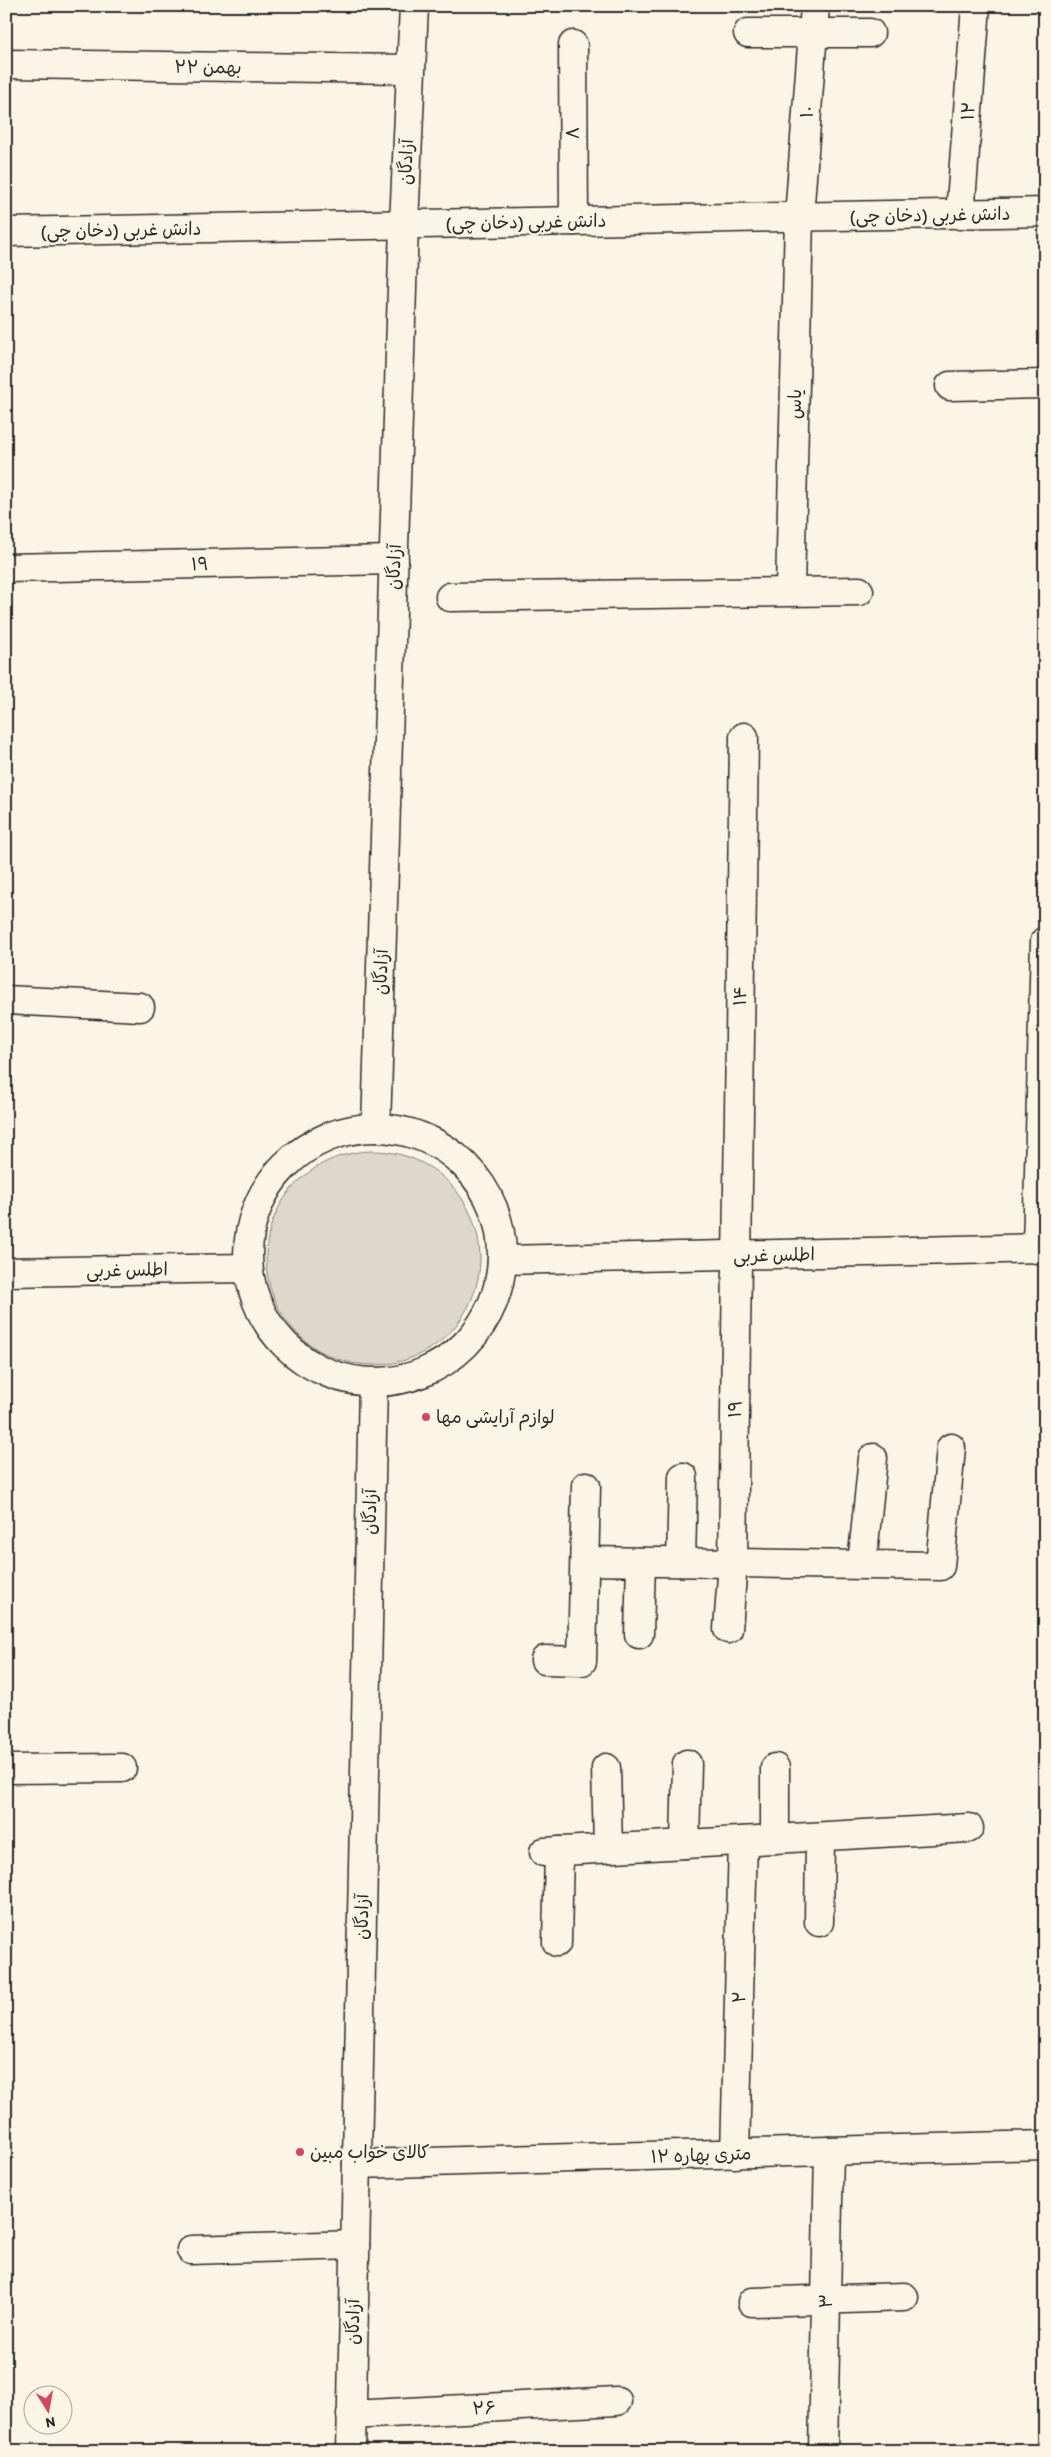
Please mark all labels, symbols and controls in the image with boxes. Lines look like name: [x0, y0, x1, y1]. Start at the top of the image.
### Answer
street label: ۲۲ بهمن: [174, 55, 242, 79]
street label: ۱۲: [956, 101, 980, 121]
street label: ۱۰: [796, 105, 818, 119]
street label: ۸: [562, 127, 584, 139]
street label: آزادگان: [394, 137, 418, 185]
street label: دانش غربی (دخان چی): [849, 203, 1011, 228]
street label: دانش غربی (دخان چی): [445, 210, 607, 235]
street label: دانش غربی (دخان چی): [40, 218, 202, 243]
street label: یاس: [784, 389, 806, 419]
street label: آزادگان: [382, 542, 406, 590]
street label: ۱۹: [191, 553, 209, 575]
street label: آزادگان: [369, 947, 393, 995]
street label: ۱۴: [729, 986, 751, 1006]
street label: اطلس غربی: [733, 1243, 815, 1267]
street label: اطلس غربی: [86, 1258, 168, 1282]
street label: ۱۹: [724, 1400, 746, 1418]
place label: لوازم آرایشی مها: [436, 1406, 555, 1431]
marker: لوازم آرایشی مها: [420, 1411, 432, 1423]
street label: آزادگان: [359, 1487, 381, 1535]
street label: آزادگان: [351, 1892, 373, 1940]
street label: ۲: [728, 1991, 750, 2003]
place label: کالای خواب مبین: [310, 2141, 430, 2163]
street label: ۱۲ متری بهاره: [650, 2142, 752, 2168]
marker: کالای خواب مبین: [294, 2146, 306, 2158]
street label: ۳: [815, 2293, 837, 2309]
street label: آزادگان: [342, 2297, 364, 2345]
north arrow: [22, 2384, 72, 2434]
street label: ۲۶: [472, 2396, 496, 2420]
text: N: [44, 2413, 57, 2432]

